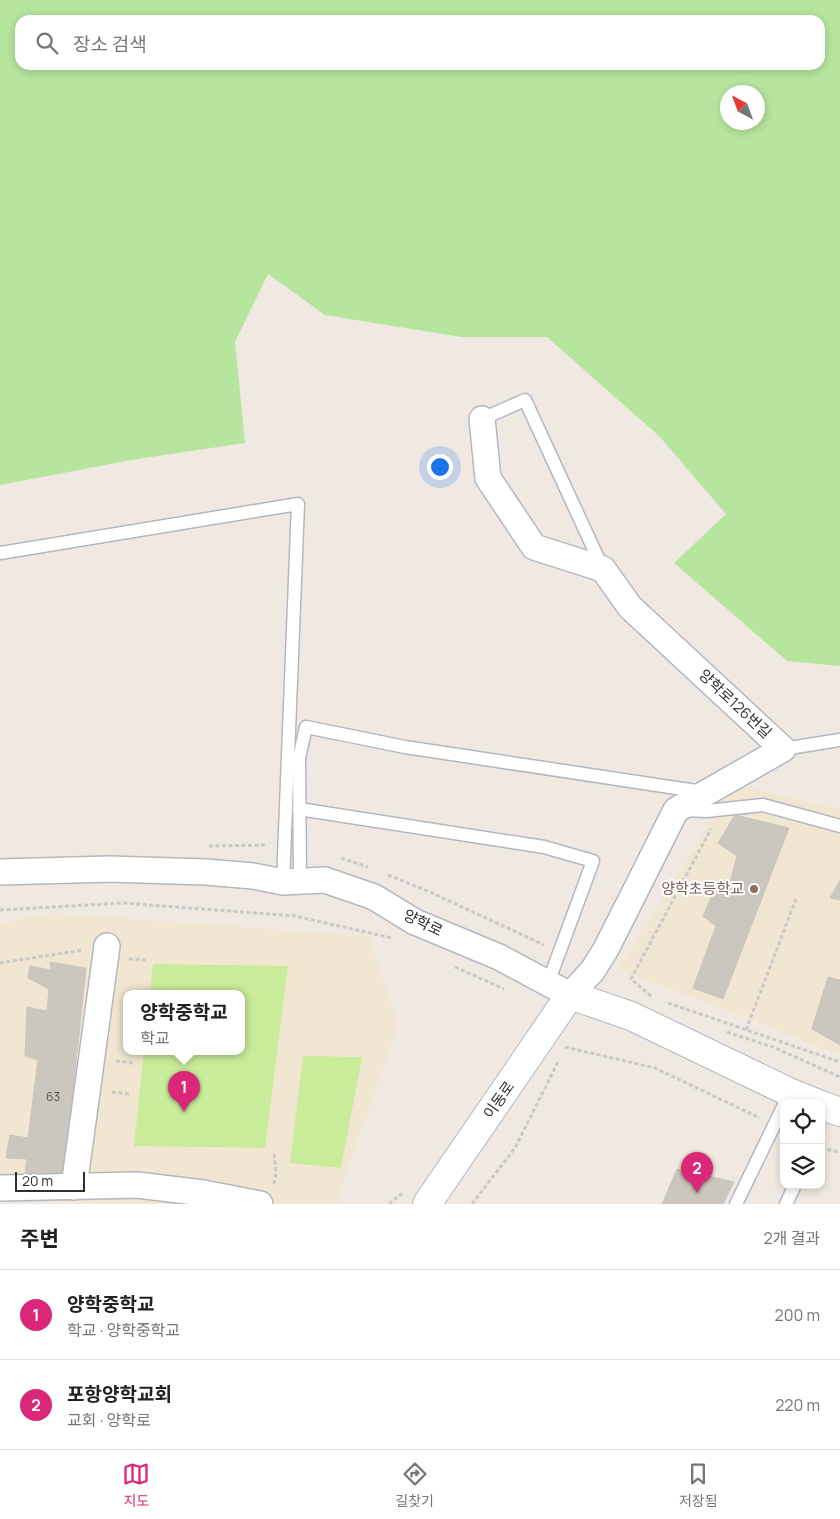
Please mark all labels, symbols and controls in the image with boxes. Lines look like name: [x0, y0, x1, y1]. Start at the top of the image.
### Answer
search box: [15, 15, 825, 70]
icon: search: [33, 29, 61, 57]
text: 장소 검색: [73, 31, 147, 57]
north arrow: [720, 85, 765, 130]
your location: [427, 454, 453, 480]
street label: 양학로126번길: [694, 664, 776, 743]
place label: 양학초등학교: [661, 878, 744, 899]
marker: 양학초등학교: [748, 883, 760, 895]
street label: 양학로: [400, 904, 446, 941]
popup: [123, 990, 245, 1055]
text: 양학중학교: [140, 999, 228, 1025]
text: 학교: [140, 1027, 170, 1049]
pin: 1: [168, 1071, 200, 1112]
street label: 이동로: [478, 1077, 519, 1123]
house number: 63: [46, 1088, 60, 1105]
map controls: [780, 1099, 825, 1189]
button: locate: [780, 1099, 825, 1144]
button: layers: [780, 1144, 825, 1189]
pin: 2: [681, 1152, 713, 1193]
scale bar: [15, 1169, 85, 1192]
text: 20 m: [22, 1171, 53, 1190]
text: 주변: [20, 1224, 59, 1252]
text: 2개 결과: [764, 1227, 820, 1249]
text: 양학중학교: [67, 1291, 154, 1317]
text: 1: [32, 1304, 40, 1326]
text: 200 m: [775, 1304, 820, 1326]
text: 학교 · 양학중학교: [67, 1319, 180, 1341]
text: 포항양학교회: [67, 1381, 172, 1407]
text: 2: [31, 1394, 41, 1416]
text: 220 m: [775, 1394, 820, 1416]
text: 교회 · 양학로: [67, 1409, 151, 1431]
tab: 지도: [122, 1460, 150, 1510]
tab: 길찾기: [395, 1460, 434, 1510]
tab: 저장됨: [679, 1460, 718, 1510]

